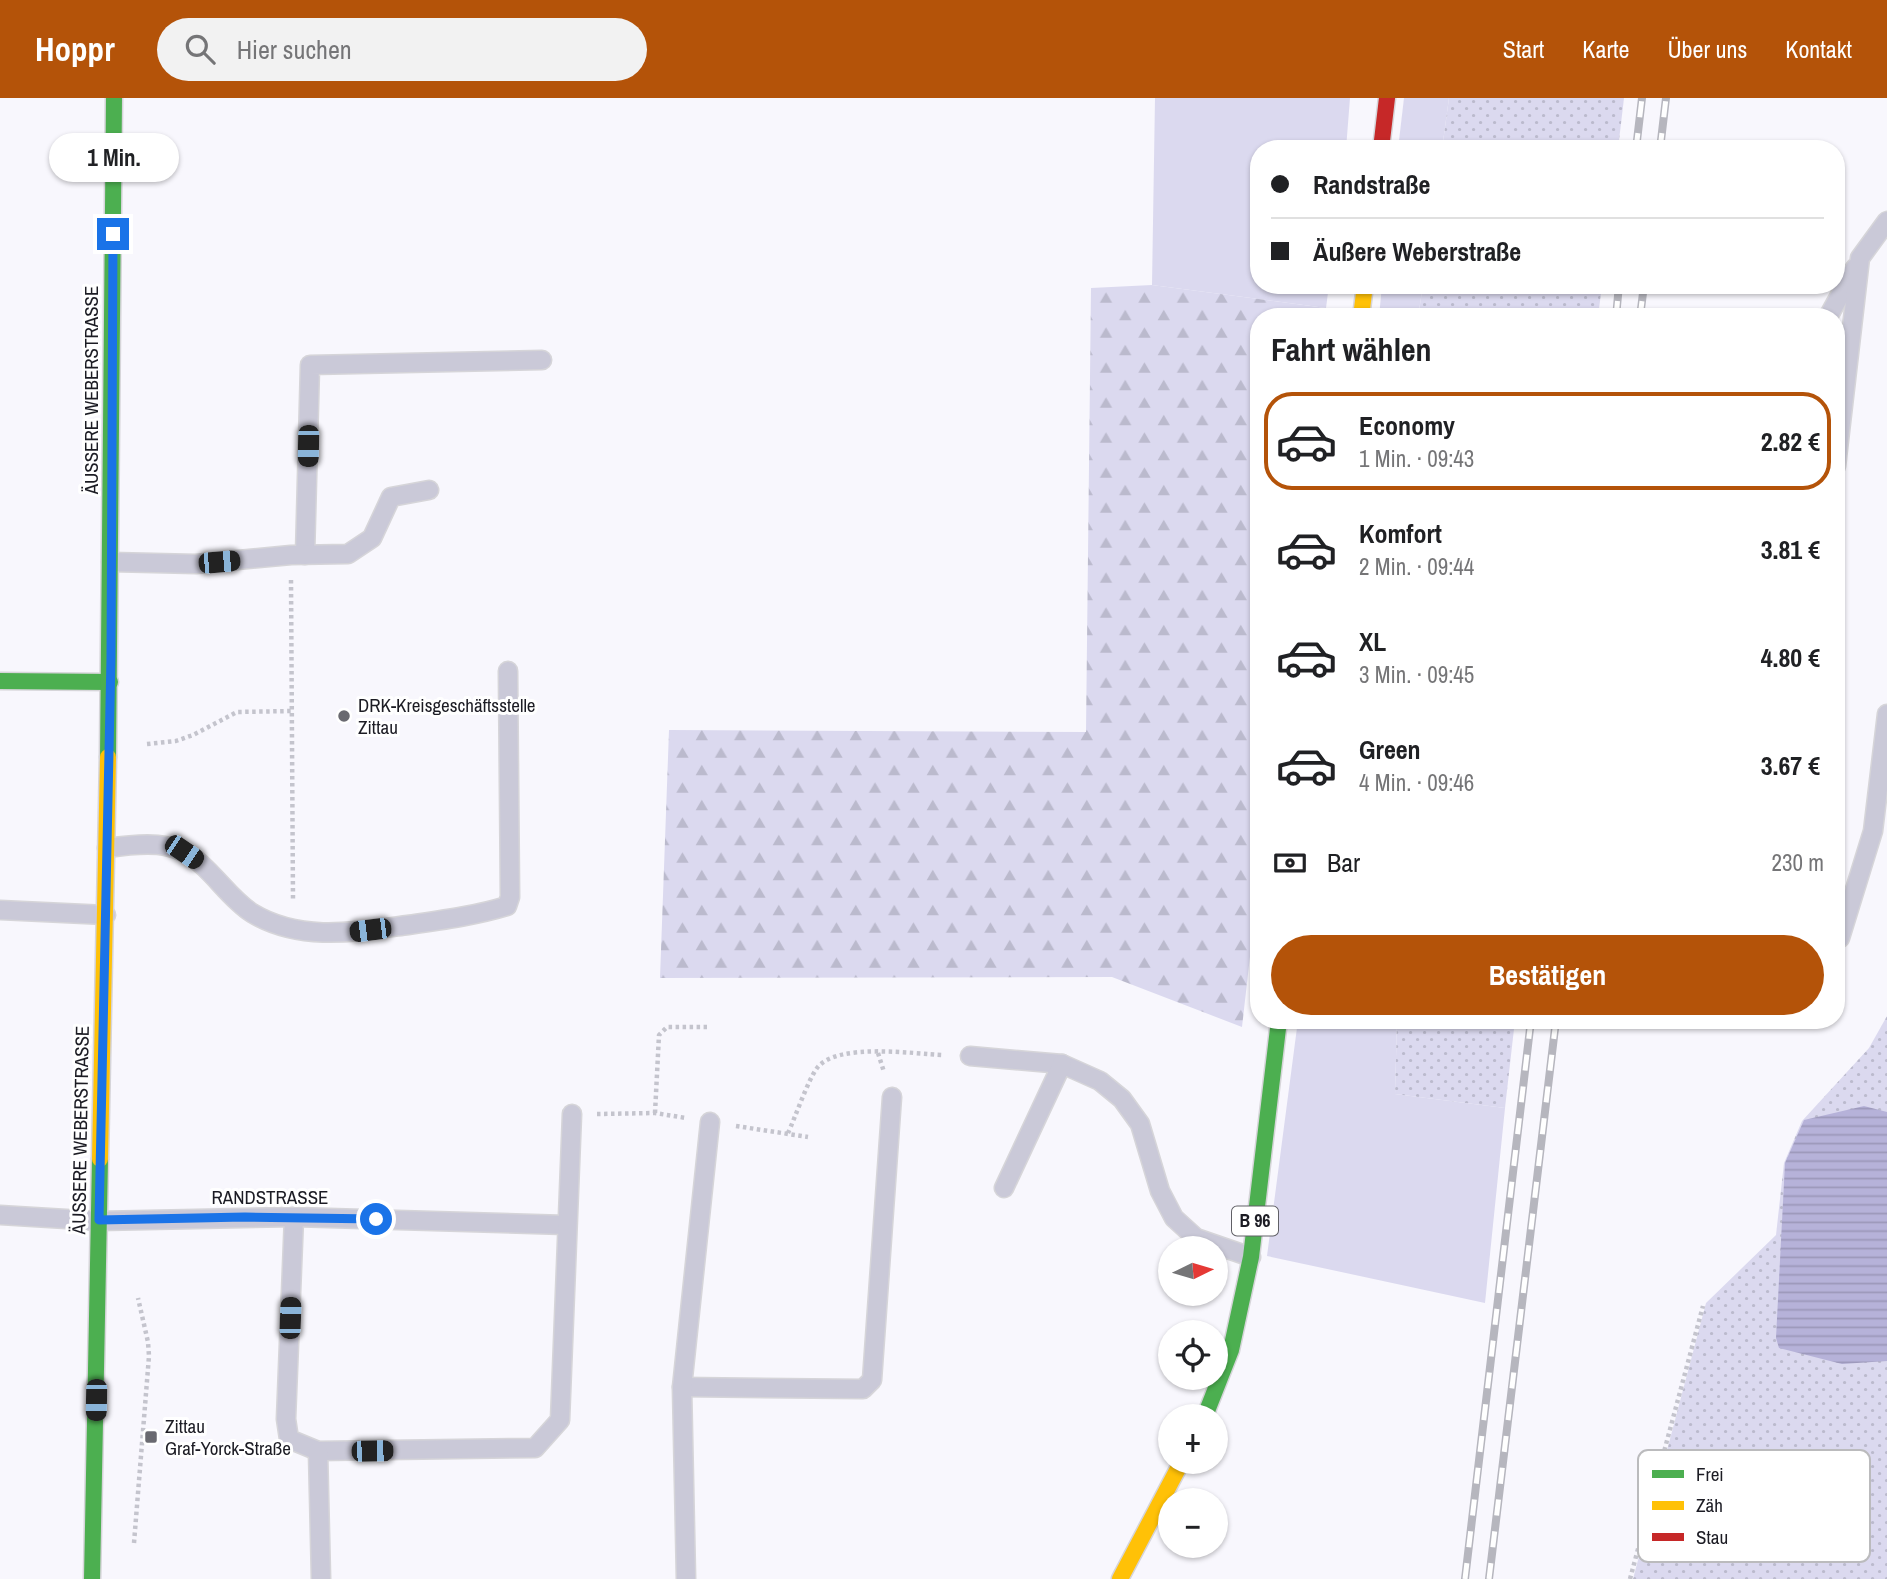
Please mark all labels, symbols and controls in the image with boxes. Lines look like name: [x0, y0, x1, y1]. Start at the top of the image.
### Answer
search box: [157, 18, 647, 81]
text: Hoppr: [35, 27, 115, 71]
icon: search: [181, 30, 219, 68]
text: Hier suchen: [237, 32, 352, 67]
text: Start: [1503, 33, 1544, 65]
text: Karte: [1582, 33, 1629, 65]
text: Über uns: [1667, 33, 1747, 65]
text: Kontakt: [1785, 33, 1852, 65]
callout: 1 Min.: [48, 132, 178, 181]
text: 1 Min.: [87, 142, 141, 173]
text: Randstraße: [1313, 167, 1430, 202]
route end: [97, 218, 129, 250]
text: Äußere Weberstraße: [1313, 234, 1521, 269]
street label: ÄUSSERE WEBERSTRASSE: [78, 286, 104, 495]
text: Fahrt wählen: [1271, 328, 1432, 371]
text: Economy: [1359, 408, 1455, 443]
icon: car: [1275, 410, 1338, 473]
text: 2.82 €: [1761, 424, 1820, 459]
car: [298, 425, 319, 467]
text: 1 Min. · 09:43: [1359, 443, 1474, 474]
text: Komfort: [1359, 516, 1442, 551]
icon: car: [1275, 518, 1338, 581]
text: 3.81 €: [1761, 532, 1820, 567]
car: [198, 550, 241, 574]
text: 2 Min. · 09:44: [1359, 551, 1474, 582]
text: XL: [1359, 624, 1386, 659]
icon: car: [1275, 626, 1338, 689]
text: 4.80 €: [1761, 640, 1820, 675]
text: 3 Min. · 09:45: [1359, 659, 1474, 690]
place label: DRK-Kreisgeschäftsstelle Zittau: [358, 692, 536, 740]
marker: DRK-Kreisgeschäftsstelle Zittau: [336, 708, 352, 724]
text: Green: [1359, 732, 1421, 767]
icon: car: [1275, 734, 1338, 797]
text: 3.67 €: [1761, 748, 1820, 783]
text: 4 Min. · 09:46: [1359, 767, 1474, 798]
car: [161, 832, 208, 872]
icon: cash: [1271, 844, 1309, 882]
text: Bar: [1327, 845, 1360, 880]
text: 230 m: [1772, 847, 1824, 878]
car: [348, 917, 393, 943]
button: Bestätigen: [1271, 935, 1824, 1015]
street label: ÄUSSERE WEBERSTRASSE: [65, 1025, 95, 1236]
street label: RANDSTRASSE: [212, 1184, 328, 1210]
route start: [360, 1203, 392, 1235]
road number: B 96: [1232, 1206, 1278, 1236]
north arrow: [1158, 1236, 1228, 1306]
map controls: [1158, 1236, 1228, 1558]
car: [279, 1297, 302, 1339]
button: locate: [1158, 1320, 1228, 1390]
car: [86, 1379, 107, 1421]
button: +: [1158, 1404, 1228, 1474]
place label: Zittau Graf-Yorck-Straße: [165, 1413, 291, 1461]
marker: Zittau Graf-Yorck-Straße: [143, 1429, 159, 1445]
car: [351, 1440, 394, 1462]
legend: [1638, 1450, 1870, 1562]
text: Frei: [1696, 1461, 1724, 1487]
button: −: [1158, 1488, 1228, 1558]
text: Zäh: [1696, 1492, 1723, 1518]
text: Stau: [1696, 1524, 1728, 1550]

